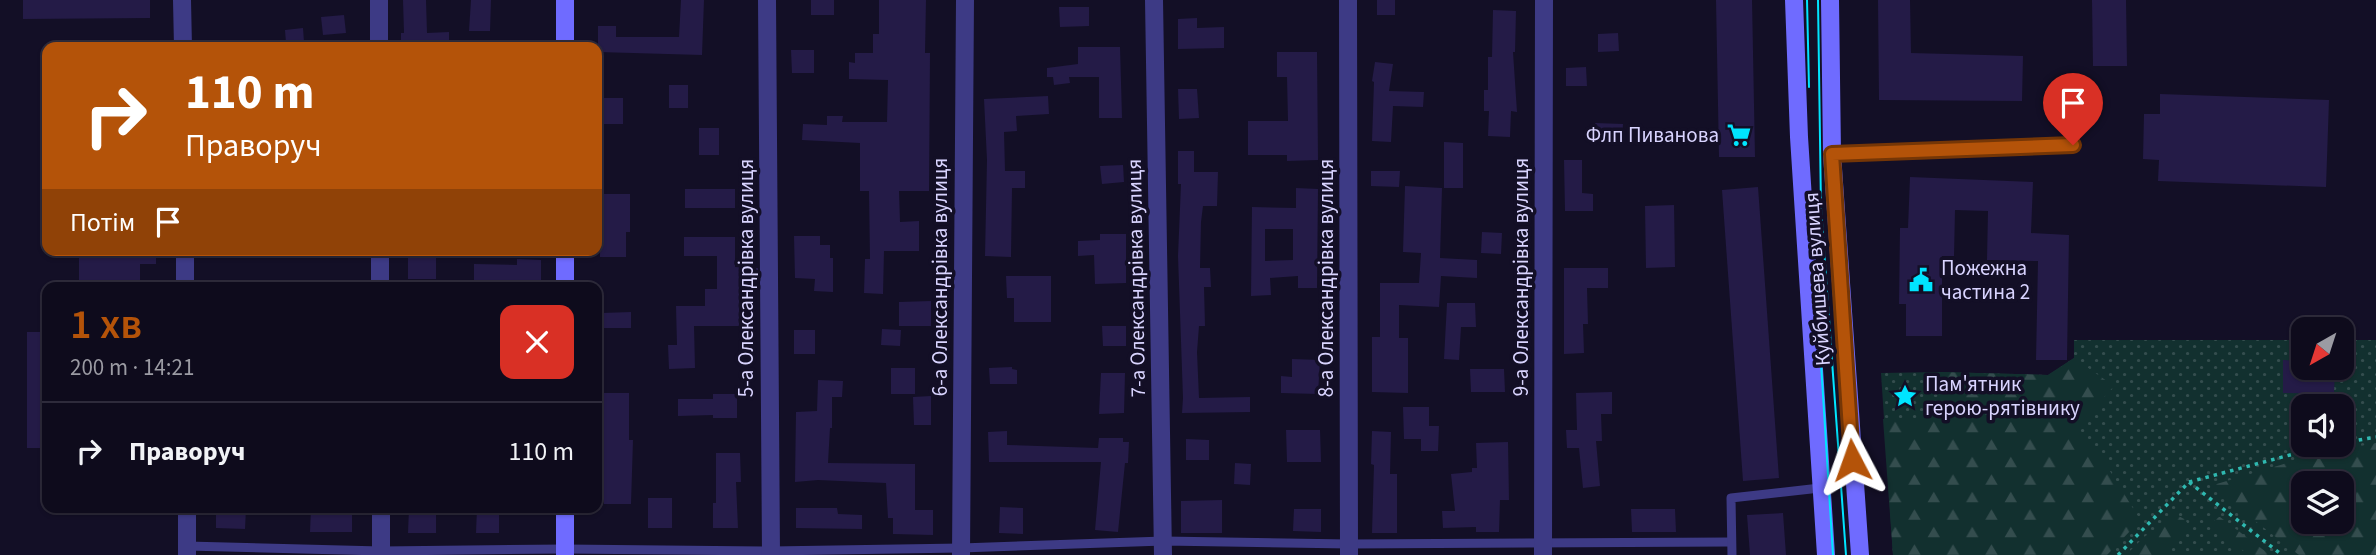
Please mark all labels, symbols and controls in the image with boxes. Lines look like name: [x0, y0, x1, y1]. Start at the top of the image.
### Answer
text: 110 m: [185, 58, 314, 128]
icon: right: [70, 70, 161, 161]
pin: [2043, 73, 2103, 145]
icon: arrive: [2054, 84, 2092, 122]
place label: Флп Пиванова: [1586, 120, 1719, 150]
supermarket icon: Флп Пиванова: [1725, 121, 1753, 149]
text: Праворуч: [185, 123, 322, 169]
street label: 6-а Олександрівка вулиця: [925, 158, 955, 396]
street label: 7-а Олександрівка вулиця: [1119, 158, 1153, 398]
street label: 9-а Олександрівка вулиця: [1506, 158, 1536, 396]
street label: 5-а Олександрівка вулиця: [731, 159, 761, 397]
street label: 8-а Олександрівка вулиця: [1311, 159, 1341, 397]
street label: Куйбишева вулиця: [1796, 191, 1838, 367]
icon: arrive: [149, 203, 187, 241]
text: Потім: [70, 204, 135, 241]
place label: Пожежна частина 2: [1941, 253, 2030, 307]
public building icon: Пожежна частина 2: [1907, 266, 1935, 294]
text: 1 хв: [70, 295, 142, 355]
button: close: [500, 305, 574, 379]
north arrow: [2291, 317, 2354, 380]
map controls: [2291, 317, 2354, 534]
text: 200 m · 14:21: [70, 351, 194, 384]
place label: Пам'ятник герою-рятівнику: [1925, 369, 2080, 423]
place icon: Пам'ятник герою-рятівнику: [1891, 382, 1919, 410]
button: sound: [2291, 394, 2354, 457]
position arrow: [1815, 423, 1889, 497]
icon: right: [70, 432, 108, 470]
text: Праворуч: [129, 433, 245, 470]
text: 110 m: [508, 433, 574, 470]
button: layers: [2291, 471, 2354, 534]

